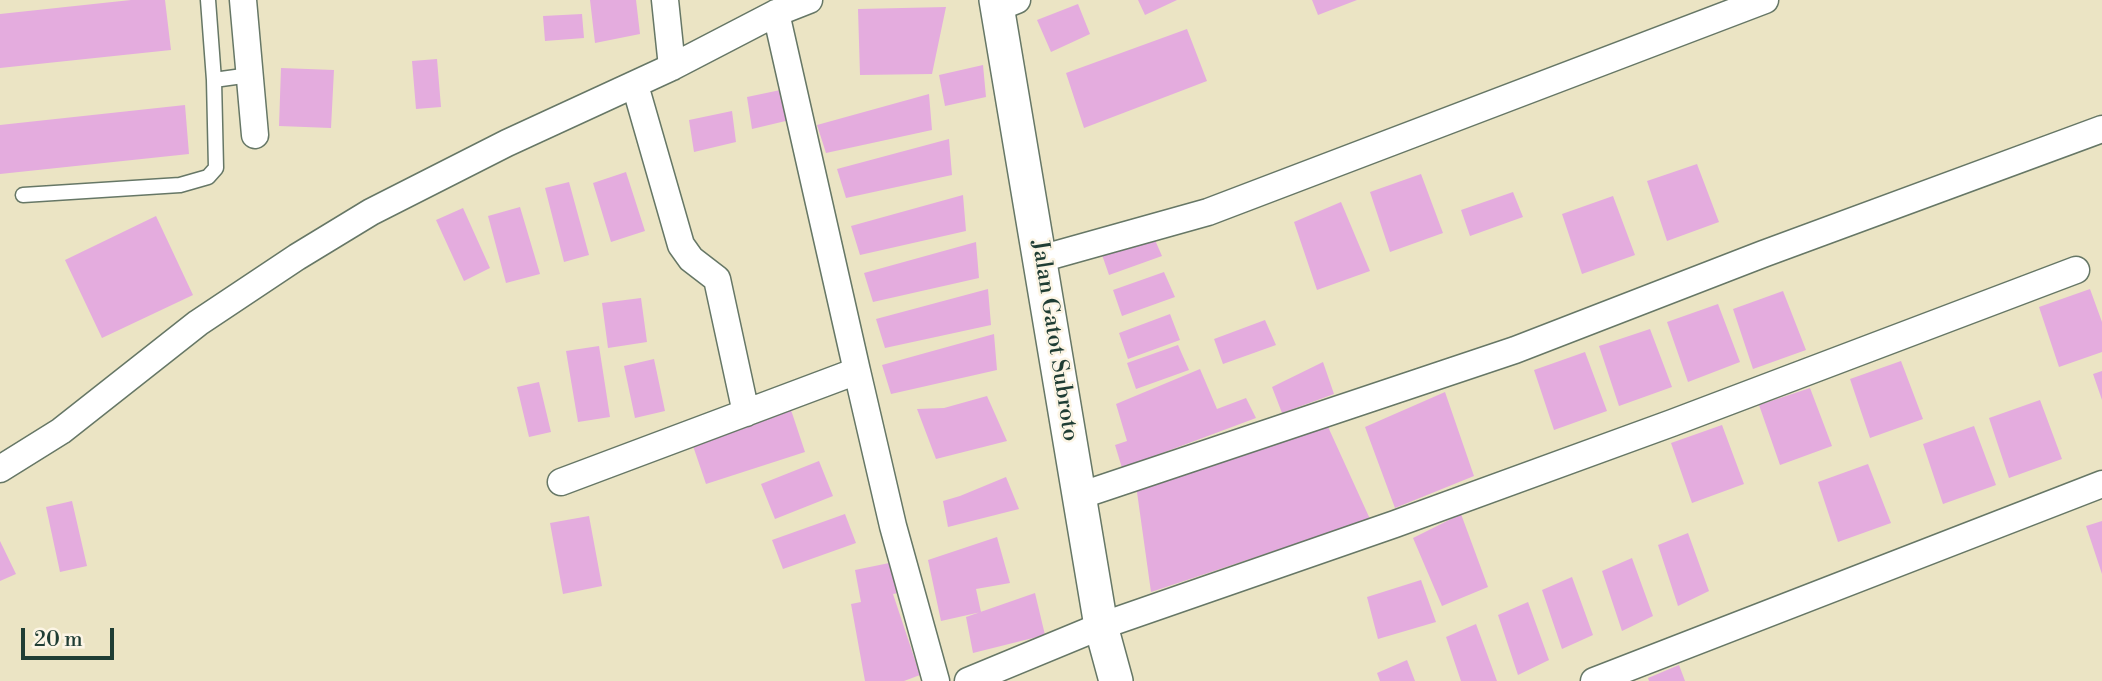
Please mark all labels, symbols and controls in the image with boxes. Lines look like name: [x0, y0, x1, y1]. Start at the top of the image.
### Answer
street label: Jalan Gatot Subroto: [1024, 239, 1084, 443]
scale bar: [24, 614, 117, 658]
text: 20 m: [34, 627, 83, 653]

